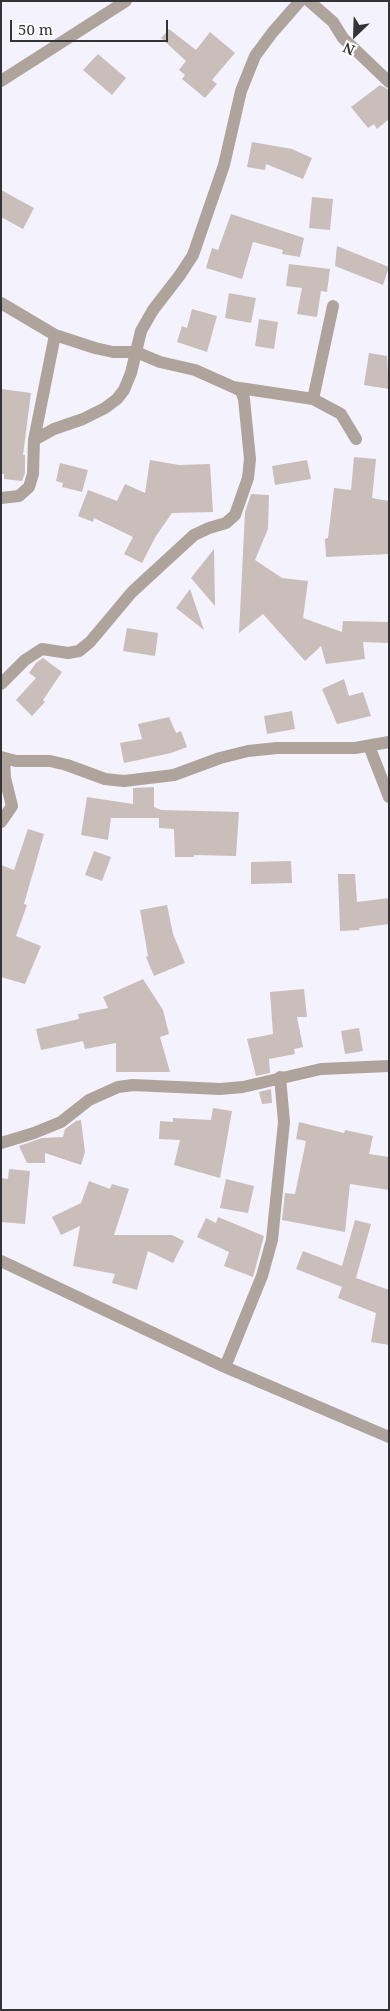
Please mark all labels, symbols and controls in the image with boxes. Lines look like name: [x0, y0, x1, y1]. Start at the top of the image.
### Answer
scale bar: [12, 10, 170, 42]
north arrow: [330, 10, 380, 60]
text: 50 m: [18, 19, 53, 39]
text: N: [340, 38, 358, 60]

